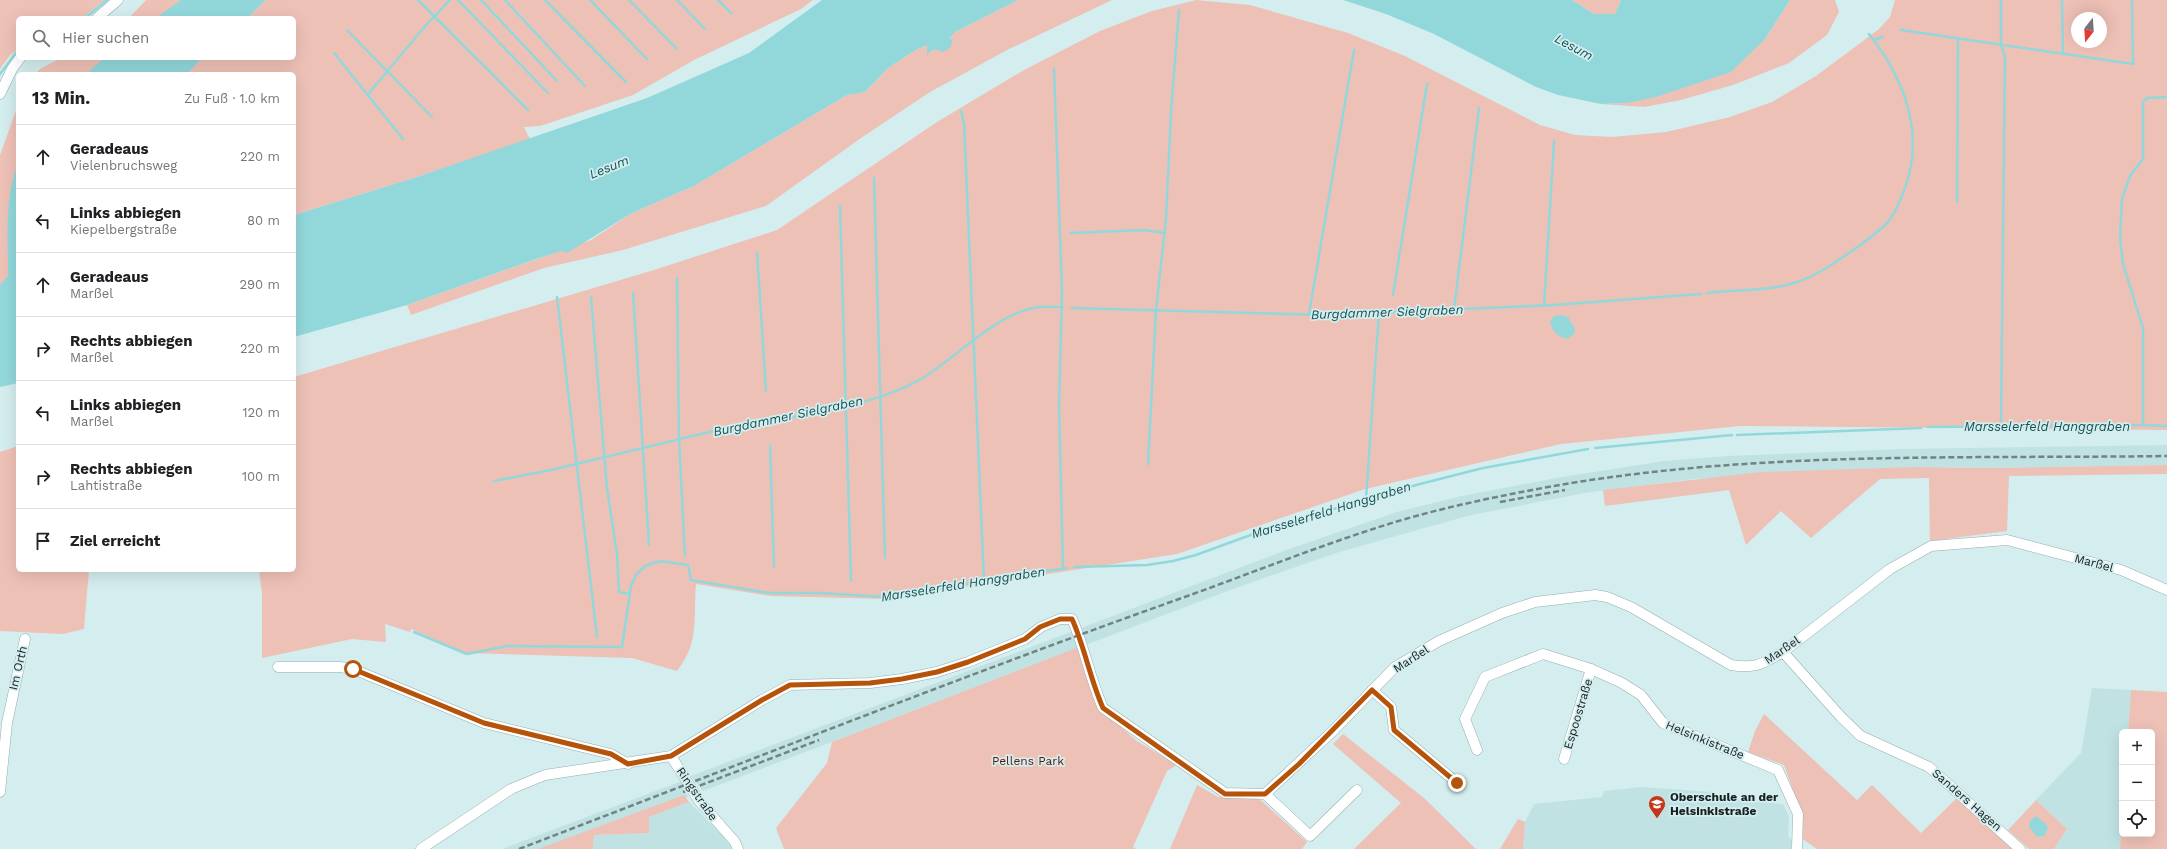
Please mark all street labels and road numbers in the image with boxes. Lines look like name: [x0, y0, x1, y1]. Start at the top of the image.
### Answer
street label: Marßel: [2073, 551, 2115, 575]
street label: Marßel: [1762, 633, 1803, 667]
street label: Marßel: [1390, 642, 1432, 676]
street label: Im Orth: [6, 645, 30, 691]
street label: Espoostraße: [1561, 677, 1595, 751]
street label: Helsinkistraße: [1664, 718, 1746, 762]
street label: Ringstraße: [673, 765, 721, 824]
street label: Sanders Hagen: [1929, 766, 2005, 834]

